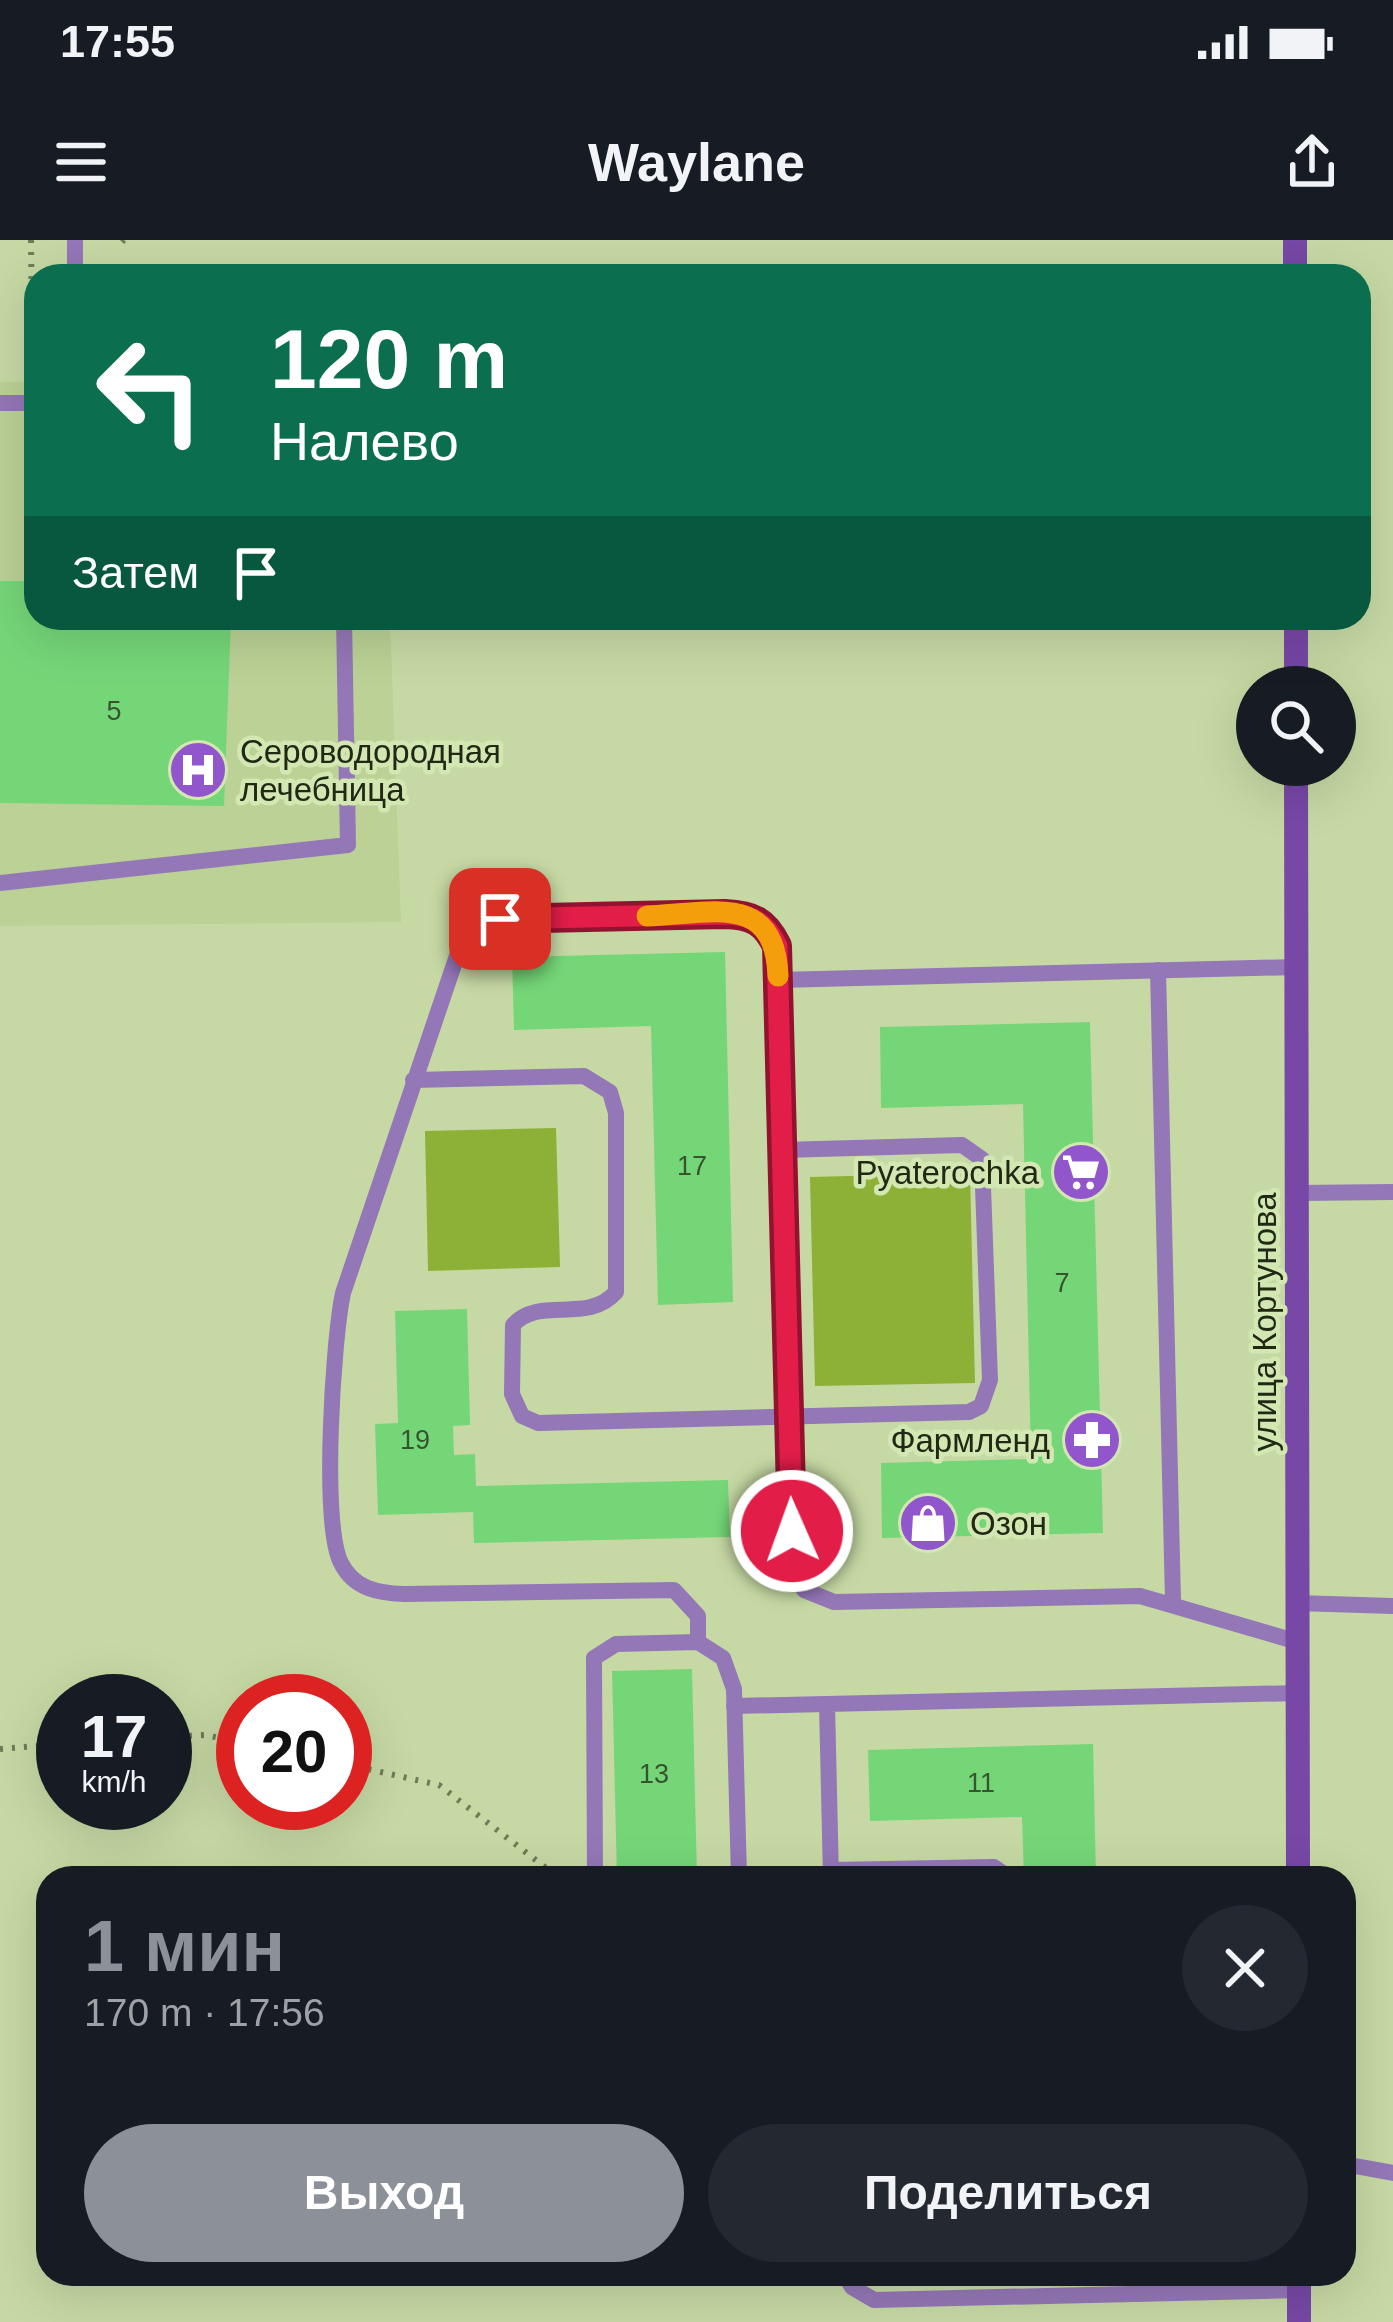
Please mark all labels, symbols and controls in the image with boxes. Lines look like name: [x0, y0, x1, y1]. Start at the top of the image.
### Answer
text: 17:55: [60, 16, 175, 67]
icon: menu: [48, 129, 114, 195]
icon: share: [1279, 129, 1345, 195]
text: Waylane: [588, 132, 805, 192]
icon: left: [72, 312, 228, 468]
text: 120 m: [270, 312, 508, 406]
text: Налево: [270, 411, 459, 471]
icon: arrive: [223, 540, 289, 606]
text: Затем: [72, 547, 199, 598]
map controls: [1236, 666, 1356, 786]
button: search: [1236, 666, 1356, 786]
house number: 5: [106, 696, 122, 726]
place label: Сероводородная лечебница: [240, 733, 501, 808]
hospital icon: Сероводородная лечебница: [167, 739, 229, 801]
pin: [449, 868, 551, 970]
icon: arrive: [467, 886, 533, 952]
supermarket icon: Pyaterochka: [1050, 1141, 1112, 1203]
house number: 17: [677, 1151, 707, 1181]
place label: Pyaterochka: [856, 1154, 1040, 1191]
street label: улица Кортунова: [1246, 1192, 1283, 1452]
house number: 7: [1054, 1268, 1070, 1298]
pharmacy icon: Фармленд: [1061, 1409, 1123, 1471]
place label: Фармленд: [890, 1422, 1050, 1459]
house number: 19: [400, 1425, 430, 1455]
position arrow: [729, 1468, 855, 1594]
shop icon: Озон: [897, 1492, 959, 1554]
place label: Озон: [970, 1505, 1047, 1542]
speed limit sign: 20: [216, 1674, 372, 1830]
text: 17: [81, 1703, 147, 1770]
house number: 13: [639, 1759, 669, 1789]
text: km/h: [81, 1765, 147, 1798]
house number: 11: [967, 1768, 995, 1798]
button: close: [1182, 1905, 1308, 2031]
text: 1 мин: [84, 1906, 285, 1986]
text: 170 m · 17:56: [84, 1991, 325, 2034]
button: Выход: [84, 2124, 684, 2262]
button: Поделиться: [708, 2124, 1308, 2262]

